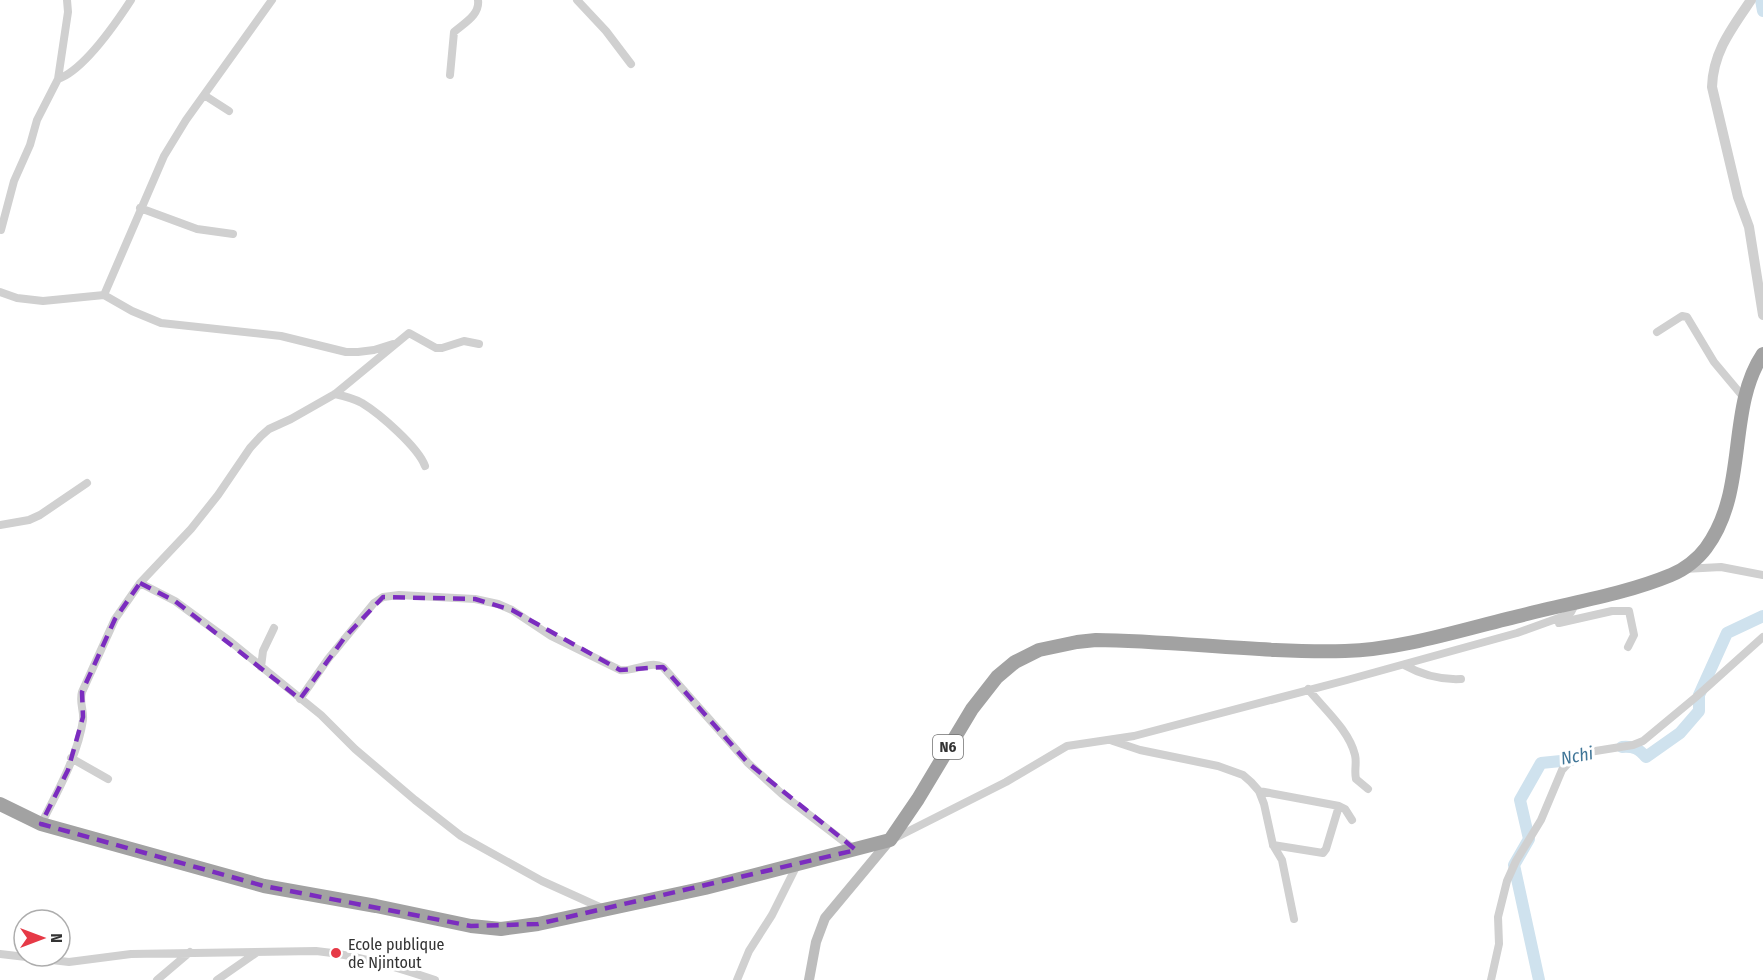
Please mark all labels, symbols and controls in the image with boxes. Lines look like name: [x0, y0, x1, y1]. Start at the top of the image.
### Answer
road number: N6: [933, 735, 963, 759]
water label: Nchi: [1559, 742, 1595, 770]
north arrow: [12, 908, 72, 968]
text: N: [47, 933, 66, 943]
place label: Ecole publique de Njintout: [348, 935, 445, 972]
marker: Ecole publique de Njintout: [329, 946, 343, 960]

